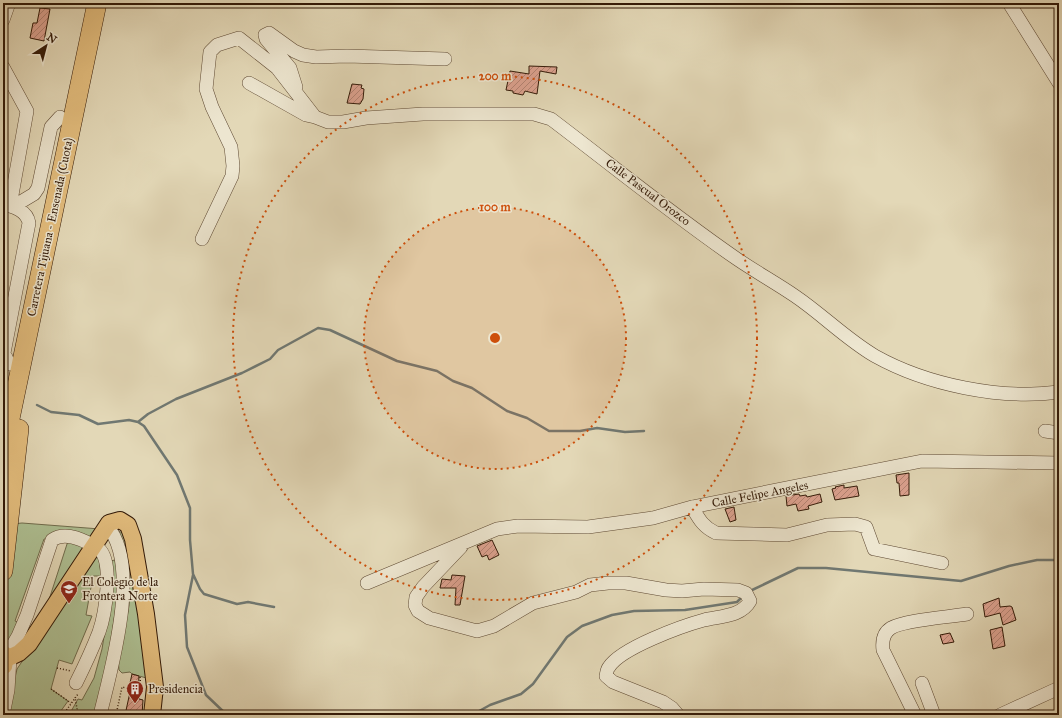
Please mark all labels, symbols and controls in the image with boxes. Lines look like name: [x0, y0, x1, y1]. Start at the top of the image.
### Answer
north arrow: [26, 26, 66, 66]
text: N: [44, 30, 60, 47]
text: 200 m: [479, 69, 512, 83]
street label: Carretera Tijuana - Ensenada (Cuota): [24, 136, 76, 318]
street label: Calle Pascual Orozco: [603, 156, 693, 228]
text: 100 m: [479, 200, 512, 214]
centre of rings: [488, 331, 502, 345]
street label: Calle Felipe Angeles: [711, 478, 809, 511]
place label: El Colegio de la Frontera Norte: [82, 575, 159, 603]
school or university icon: El Colegio de la Frontera Norte: [59, 579, 79, 604]
building icon: Presidencia: [125, 679, 145, 704]
place label: Presidencia: [148, 682, 204, 696]

